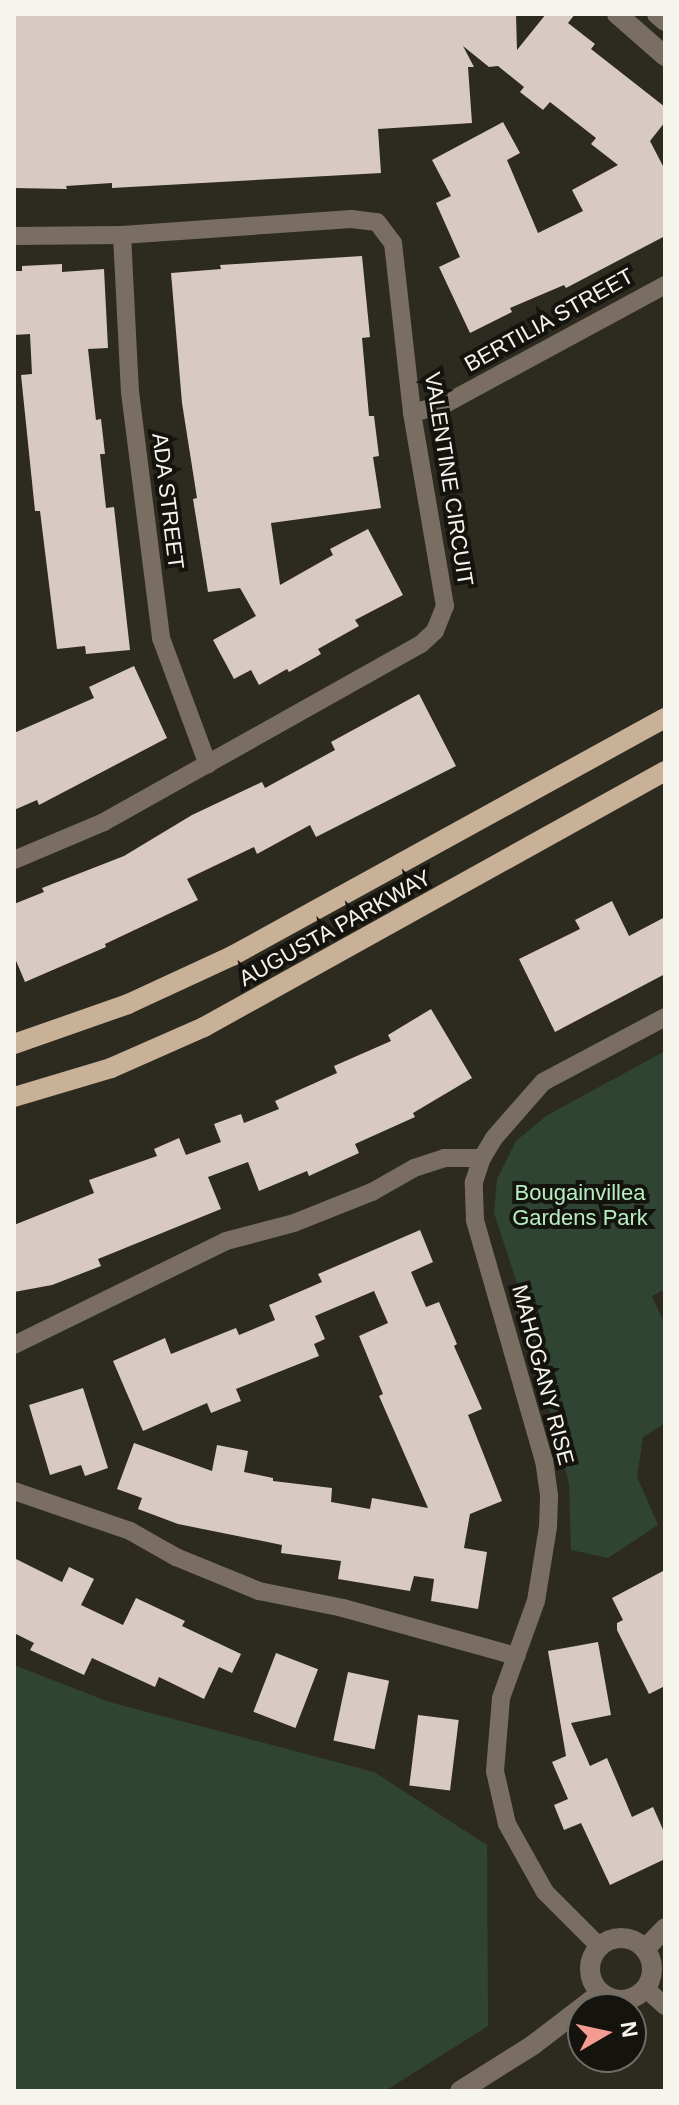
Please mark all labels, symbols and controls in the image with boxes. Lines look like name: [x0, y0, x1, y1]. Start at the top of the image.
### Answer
street label: BERTILIA STREET: [459, 262, 639, 378]
street label: VALENTINE CIRCUIT: [419, 370, 479, 588]
street label: ADA STREET: [146, 431, 190, 571]
street label: AUGUSTA PARKWAY: [234, 864, 436, 992]
park label: Bougainvillea Gardens Park: [512, 1179, 648, 1230]
street label: MAHOGANY RISE: [506, 1282, 580, 1468]
north arrow: [567, 1993, 647, 2073]
text: N: [616, 2020, 643, 2039]

